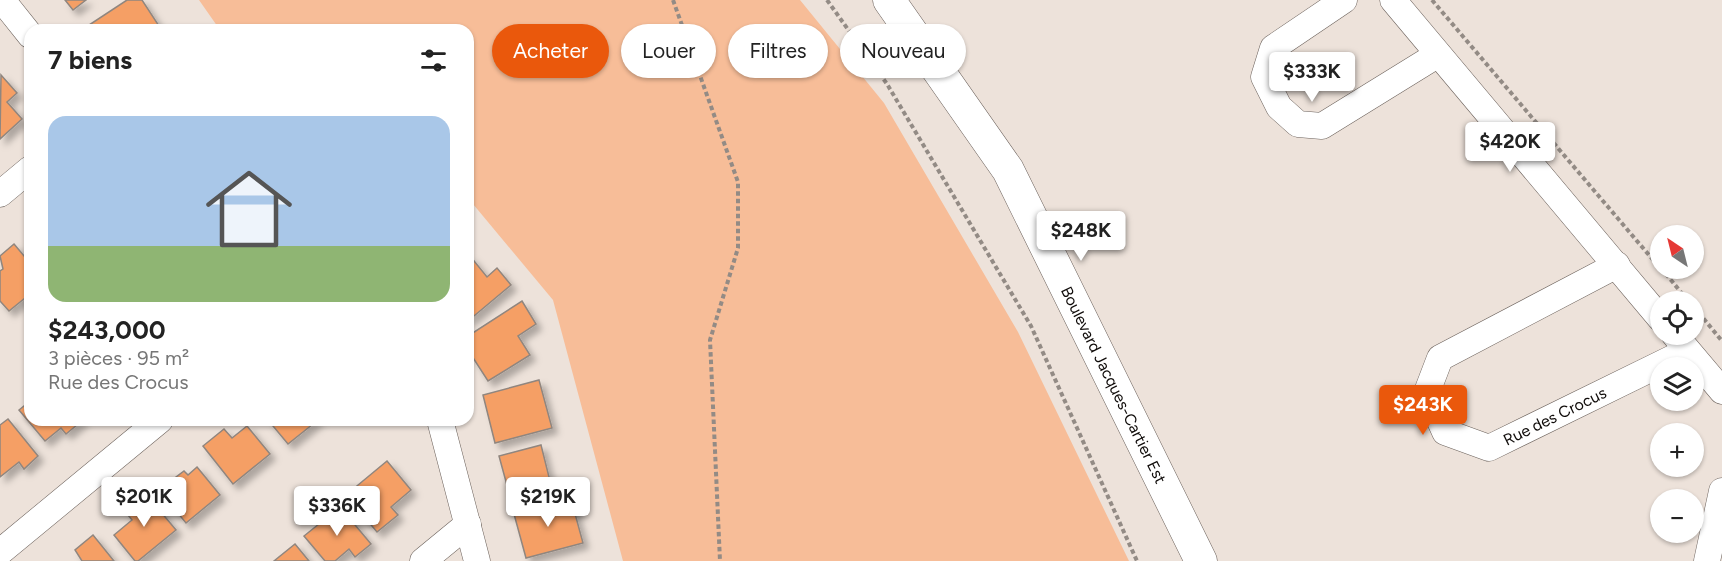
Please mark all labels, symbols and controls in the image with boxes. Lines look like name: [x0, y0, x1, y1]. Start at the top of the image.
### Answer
chip: Acheter: [492, 24, 609, 78]
chip: Louer: [621, 24, 716, 78]
chip: Filtres: [728, 24, 828, 78]
chip: Nouveau: [840, 24, 966, 78]
text: 7 biens: [48, 44, 132, 76]
icon: filters: [417, 44, 450, 77]
pin: $333K: [1270, 52, 1354, 103]
text: $333K: [1283, 59, 1341, 83]
pin: $420K: [1468, 122, 1552, 173]
text: $420K: [1479, 129, 1541, 153]
icon: home: [195, 155, 303, 263]
pin: $248K: [1039, 211, 1123, 262]
text: $248K: [1051, 218, 1111, 242]
north arrow: [1650, 225, 1704, 279]
map controls: [1650, 225, 1704, 543]
street label: Boulevard Jacques-Cartier Est: [1057, 283, 1170, 487]
button: locate: [1650, 291, 1704, 345]
text: $243,000: [48, 314, 166, 346]
text: 3 pièces · 95 m²: [48, 346, 189, 370]
button: layers: [1650, 357, 1704, 411]
text: Rue des Crocus: [48, 370, 189, 394]
street label: Rue des Crocus: [1500, 383, 1609, 450]
pin: $243K: [1381, 385, 1465, 436]
text: $243K: [1393, 392, 1453, 416]
button: +: [1650, 423, 1704, 477]
pin: $201K: [102, 477, 186, 528]
pin: $219K: [506, 477, 590, 528]
text: $201K: [115, 484, 173, 508]
text: $219K: [520, 484, 576, 508]
pin: $336K: [295, 486, 379, 537]
button: −: [1650, 489, 1704, 543]
text: $336K: [308, 493, 366, 517]

